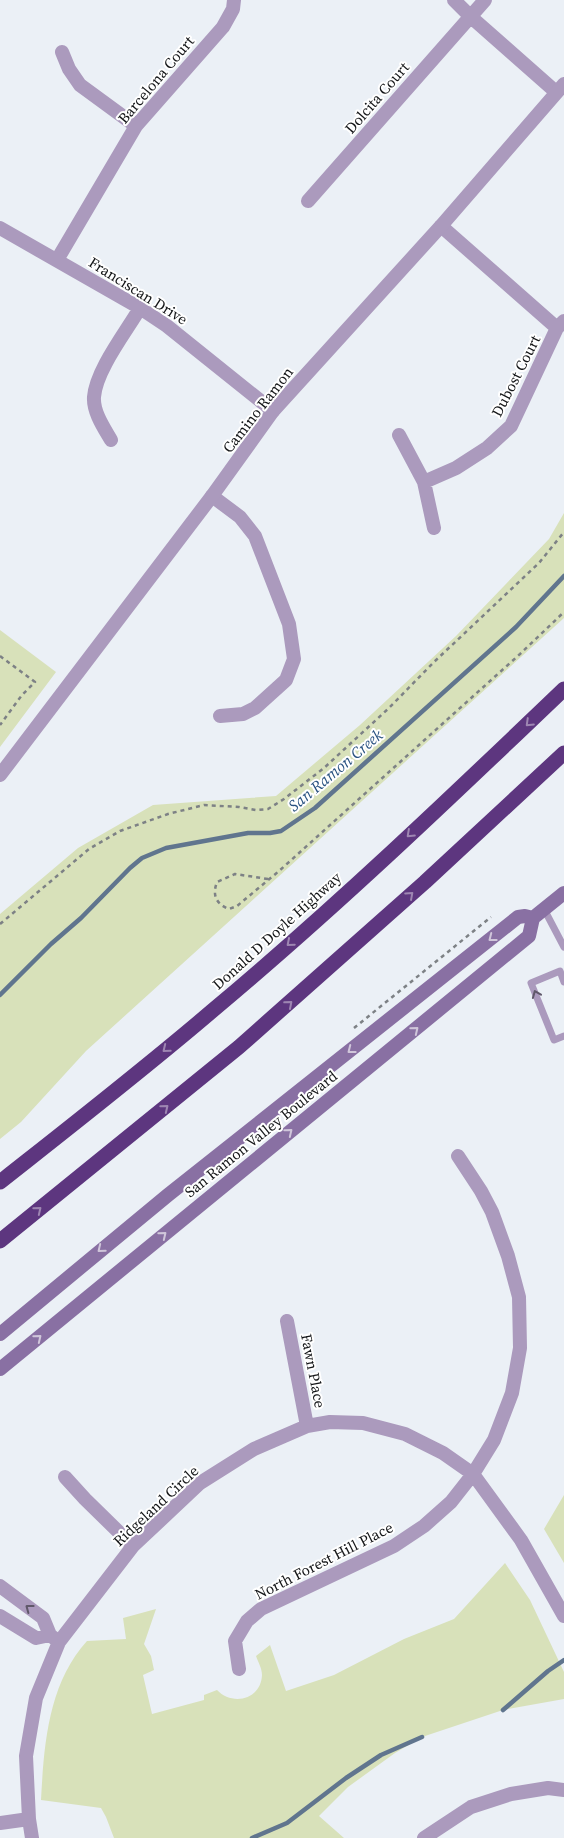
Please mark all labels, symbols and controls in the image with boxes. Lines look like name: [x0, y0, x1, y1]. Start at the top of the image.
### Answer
street label: Barcelona Court: [113, 31, 199, 128]
street label: Dolcita Court: [340, 57, 414, 138]
street label: Franciscan Drive: [85, 252, 192, 330]
street label: Dubost Court: [486, 331, 545, 420]
street label: Camino Ramon: [217, 362, 298, 457]
one-way arrow: [525, 717, 534, 726]
water label: San Ramon Creek: [283, 724, 387, 816]
one-way arrow: [407, 828, 416, 837]
street label: Donald D Doyle Highway: [208, 867, 346, 994]
one-way arrow: [405, 892, 414, 901]
one-way arrow: [489, 932, 498, 940]
one-way arrow: [286, 938, 295, 947]
one-way arrow: [532, 991, 542, 999]
one-way arrow: [283, 1001, 292, 1009]
one-way arrow: [409, 1027, 418, 1035]
one-way arrow: [163, 1044, 172, 1053]
one-way arrow: [348, 1044, 357, 1052]
street label: San Ramon Valley Boulevard: [180, 1065, 342, 1202]
one-way arrow: [159, 1105, 168, 1114]
one-way arrow: [283, 1130, 292, 1138]
one-way arrow: [32, 1208, 41, 1216]
one-way arrow: [158, 1232, 167, 1241]
one-way arrow: [98, 1244, 107, 1252]
street label: Fawn Place: [296, 1332, 331, 1410]
one-way arrow: [32, 1336, 41, 1344]
street label: Ridgeland Circle: [108, 1460, 203, 1551]
street label: North Forest Hill Place: [251, 1516, 397, 1605]
one-way arrow: [26, 1605, 35, 1613]

